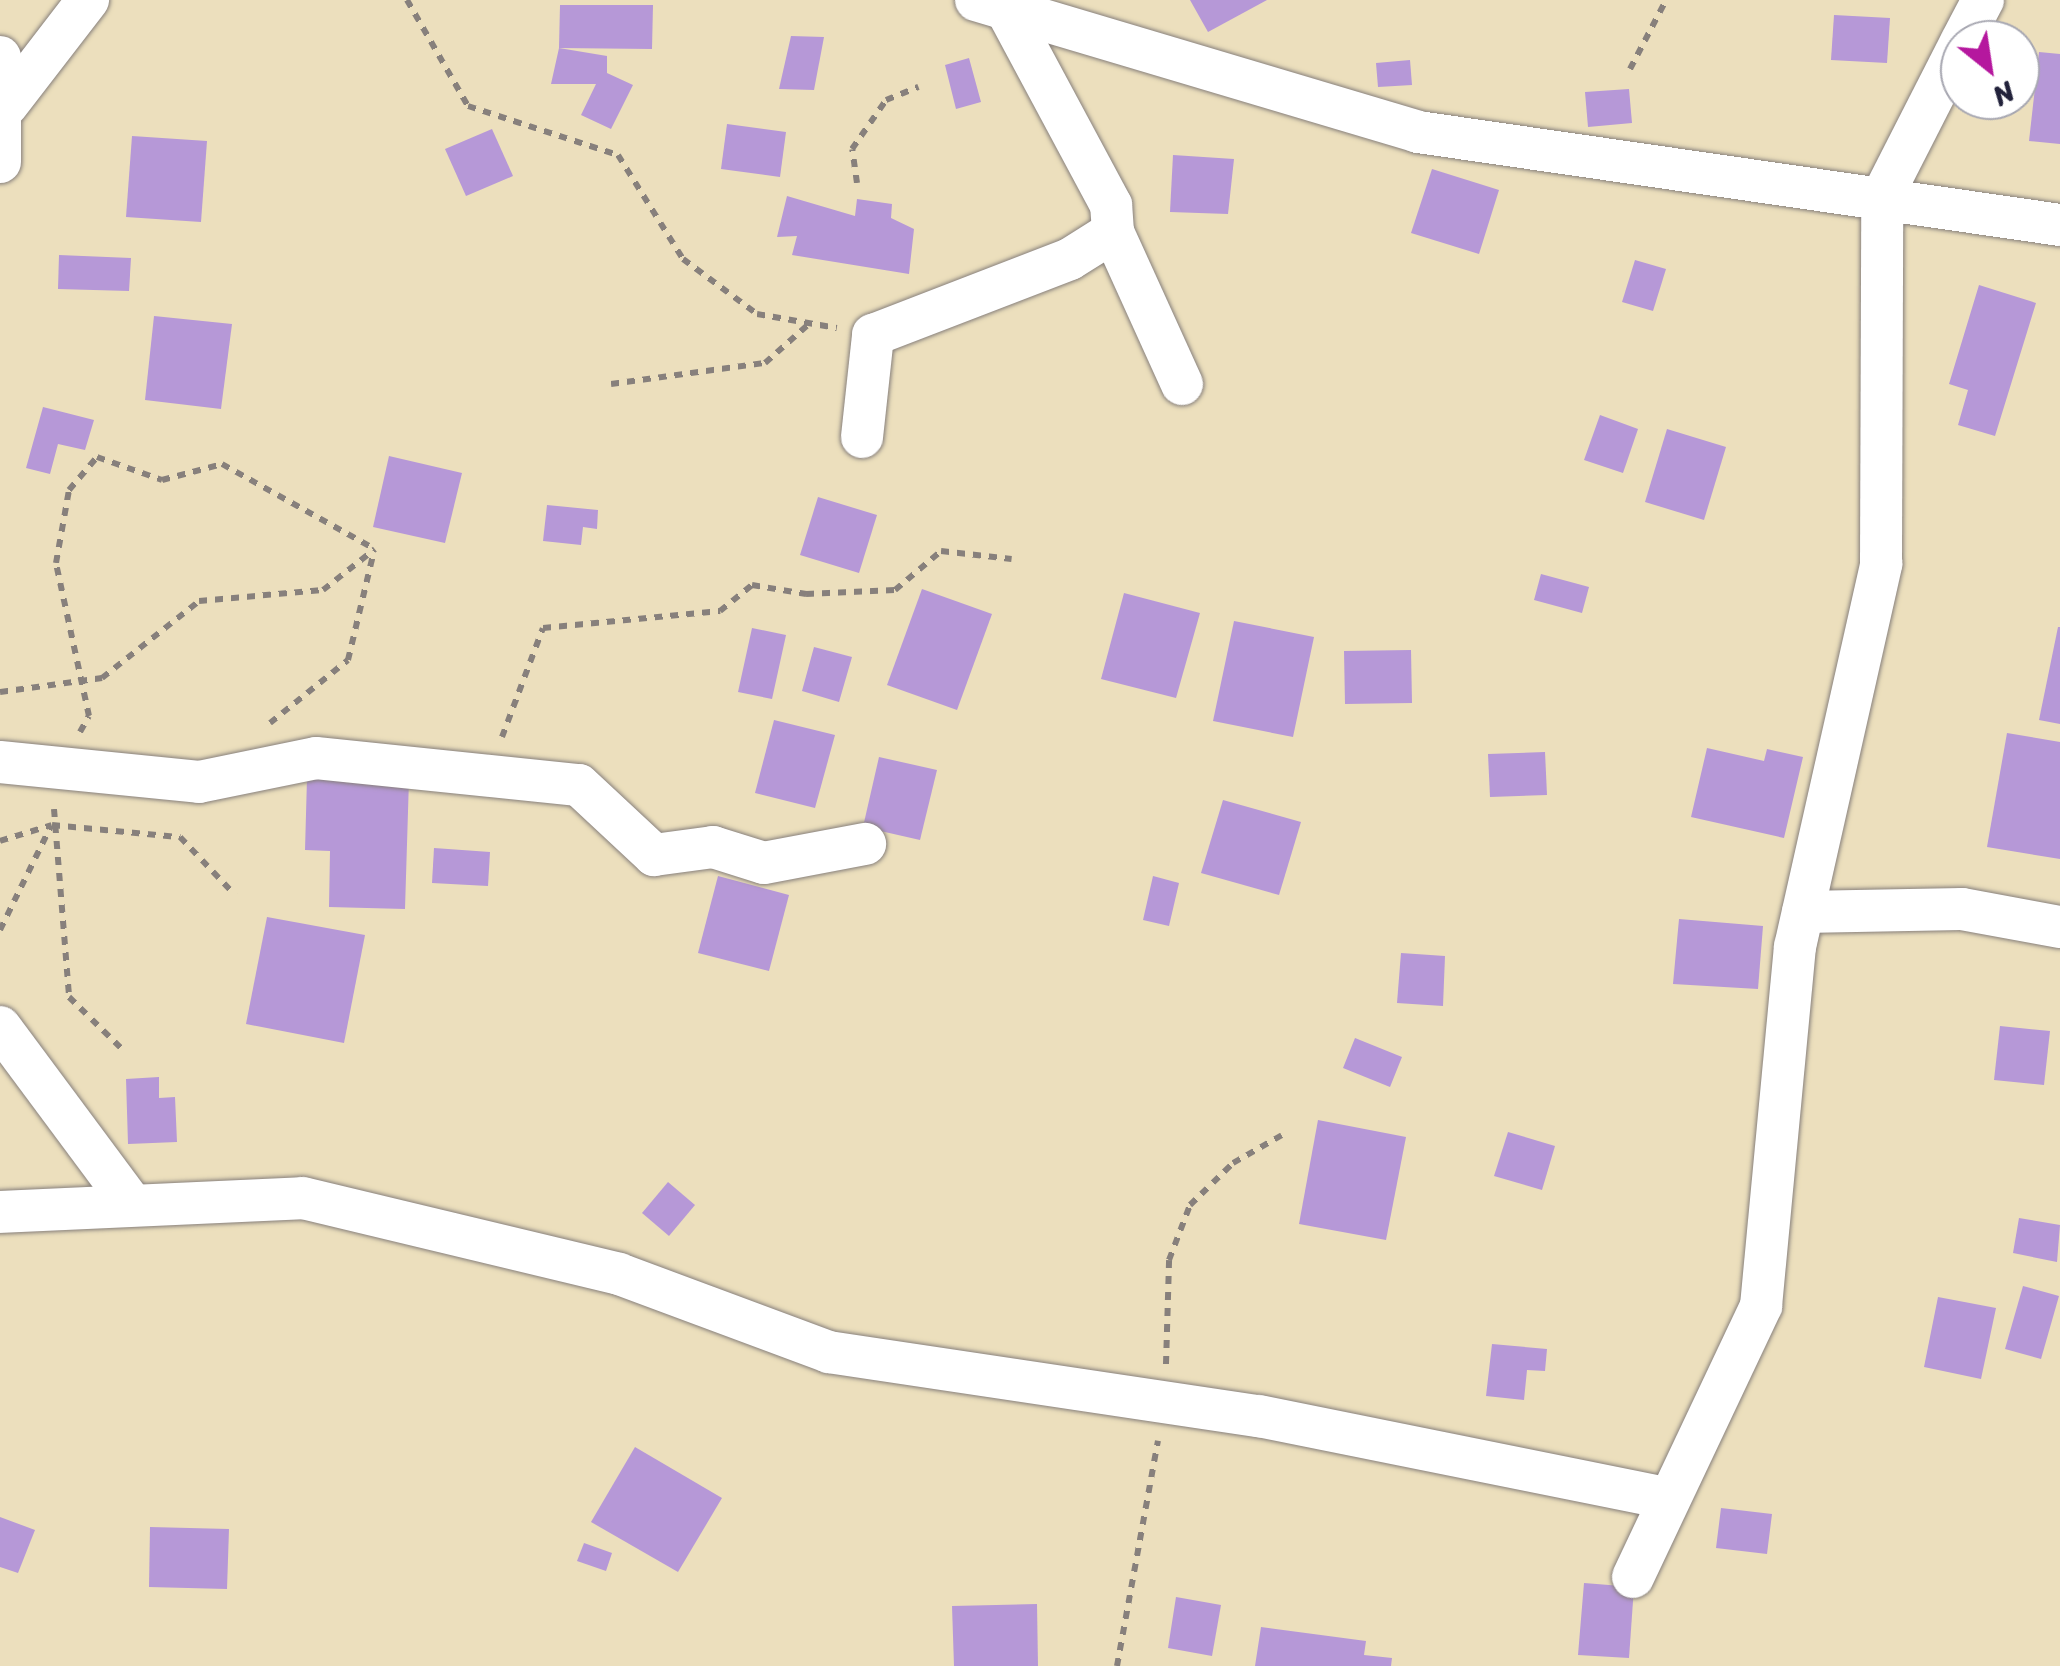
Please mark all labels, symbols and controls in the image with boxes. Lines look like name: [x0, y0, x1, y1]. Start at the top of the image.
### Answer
north arrow: [1940, 20, 2040, 120]
text: N: [1984, 69, 2025, 121]

